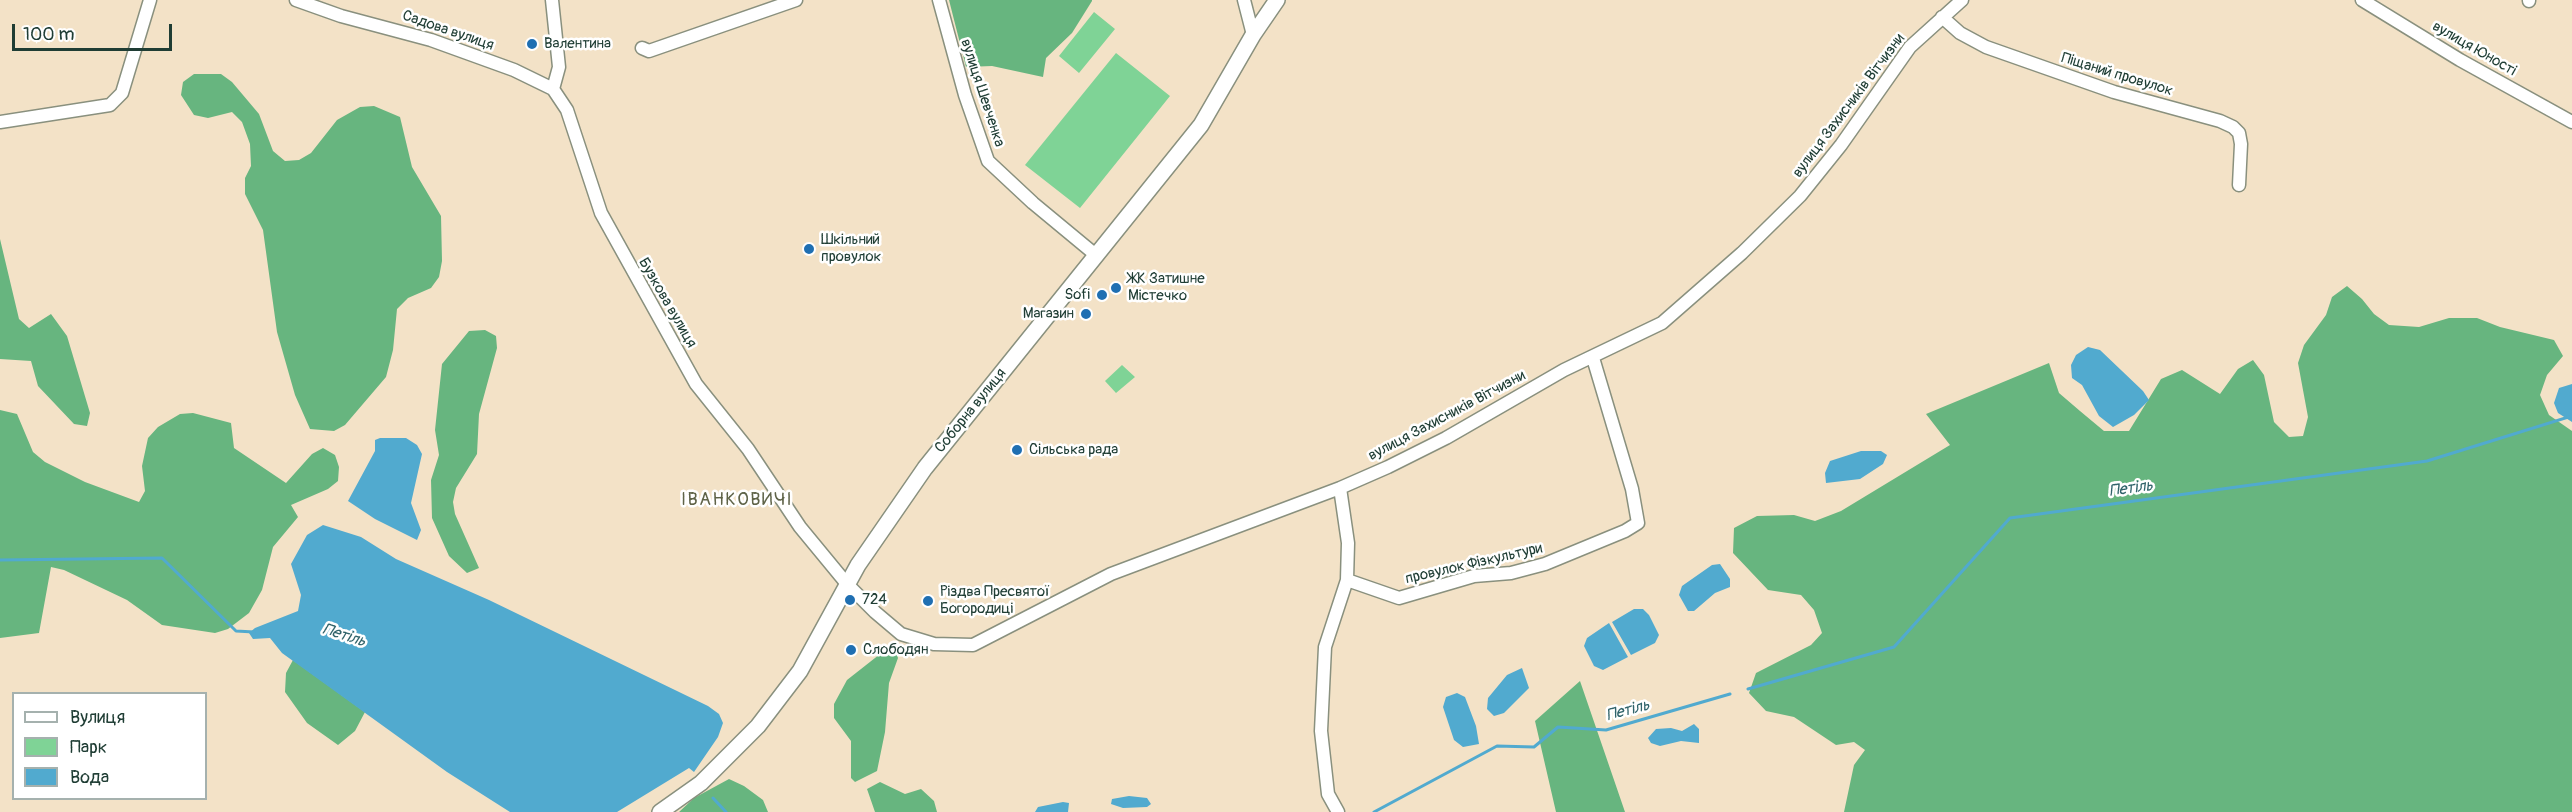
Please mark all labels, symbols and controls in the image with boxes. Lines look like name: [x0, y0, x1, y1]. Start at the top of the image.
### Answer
street label: Садова вулиця: [400, 7, 496, 55]
scale bar: [15, 12, 176, 50]
street label: вулиця Юності: [2429, 18, 2519, 80]
text: 100 m: [23, 23, 75, 46]
street label: вулиця Захисників Вітчизни: [1789, 31, 1909, 181]
place label: Валентина: [544, 35, 611, 53]
marker: Валентина: [525, 37, 539, 51]
street label: вулиця Шевченка: [956, 37, 1008, 149]
street label: Піщаний провулок: [2059, 49, 2175, 101]
place label: Шкільний провулок: [821, 231, 881, 266]
marker: Шкільний провулок: [802, 242, 816, 256]
street label: Бузкова вулиця: [634, 255, 700, 351]
place label: ЖК Затишне Містечко: [1128, 270, 1205, 305]
marker: ЖК Затишне Містечко: [1109, 281, 1123, 295]
place label: Sofi: [1064, 286, 1090, 304]
marker: Sofi: [1095, 288, 1109, 302]
place label: Магазин: [1023, 305, 1074, 323]
marker: Магазин: [1079, 307, 1093, 321]
street label: Соборна вулиця: [931, 365, 1011, 457]
street label: вулиця Захисників Вітчизни: [1365, 367, 1529, 465]
place label: Cільська рада: [1029, 441, 1118, 459]
marker: Cільська рада: [1010, 443, 1024, 457]
water label: Петіль: [2108, 476, 2154, 502]
district label: ІВАНКОВИЧІ: [681, 489, 793, 511]
street label: провулок Фізкультури: [1404, 539, 1544, 589]
place label: Різдва Пресвятої Богородиці: [940, 583, 1050, 618]
place label: 724: [862, 591, 887, 609]
marker: 724: [843, 593, 857, 607]
marker: Різдва Пресвятої Богородиці: [921, 594, 935, 608]
water label: Петіль: [320, 620, 368, 652]
place label: Слободян: [863, 641, 928, 659]
marker: Слободян: [844, 643, 858, 657]
legend: [12, 692, 207, 800]
water label: Петіль: [1604, 696, 1652, 726]
text: Вулиця: [70, 706, 125, 729]
text: Парк: [70, 736, 107, 759]
text: Вода: [70, 766, 109, 789]

